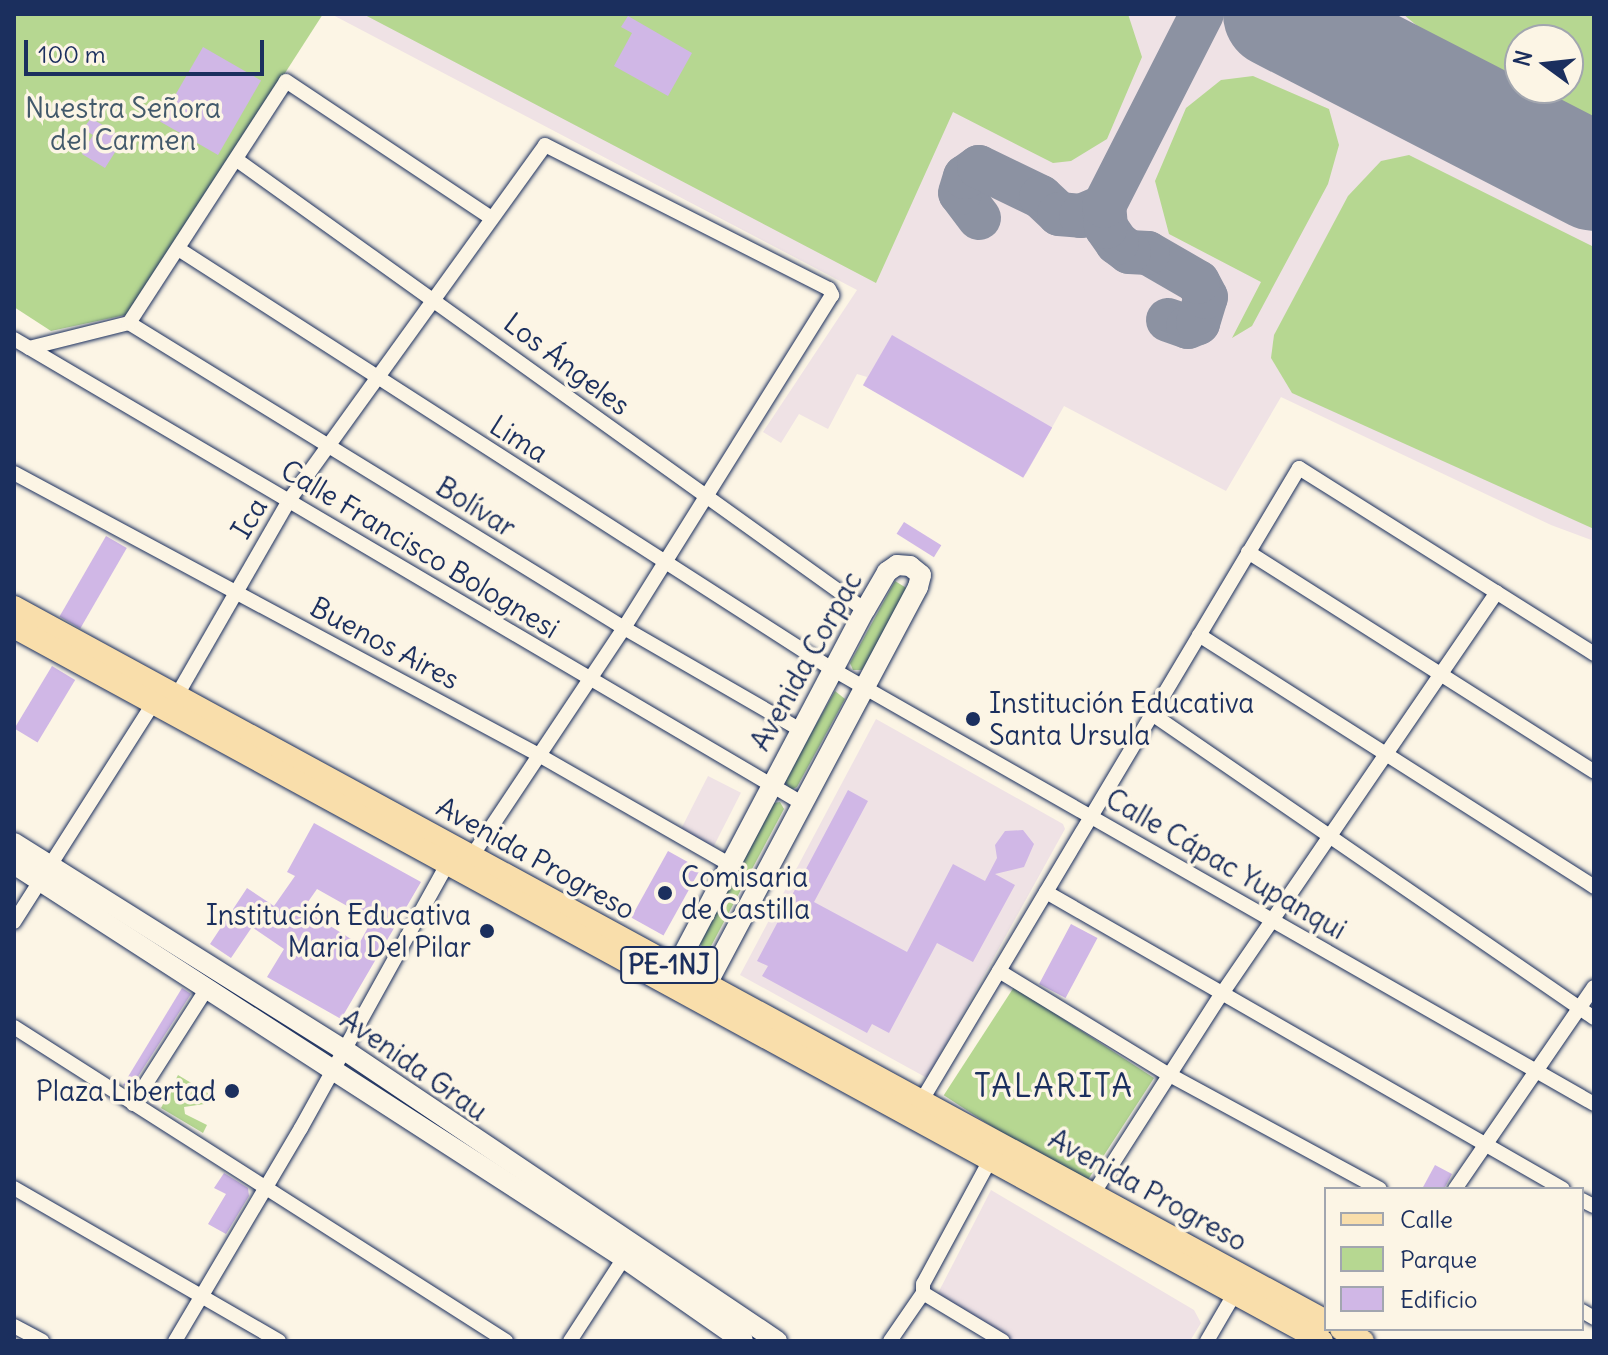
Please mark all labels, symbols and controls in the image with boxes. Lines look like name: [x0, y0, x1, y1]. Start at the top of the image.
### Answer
scale bar: [28, 24, 268, 74]
north arrow: [1504, 24, 1584, 104]
text: 100 m: [38, 39, 106, 69]
text: N: [1507, 47, 1538, 69]
park label: Nuestra Señora del Carmen: [25, 91, 221, 157]
street label: Los Ángeles: [497, 306, 637, 422]
street label: Lima: [484, 408, 554, 470]
street label: Calle Francisco Bolognesi: [275, 453, 565, 645]
street label: Bolívar: [430, 470, 522, 544]
street label: Ica: [224, 492, 274, 544]
street label: Avenida Corpac: [743, 566, 869, 756]
street label: Buenos Aires: [305, 590, 465, 696]
place label: Institución Educativa Santa Ursula: [989, 686, 1254, 752]
marker: Institución Educativa Santa Ursula: [964, 710, 982, 728]
street label: Calle Cápac Yupanqui: [1100, 781, 1352, 947]
street label: Avenida Progreso: [431, 790, 641, 926]
place label: Comisaria de Castilla: [681, 860, 810, 926]
marker: Comisaria de Castilla: [656, 884, 674, 902]
place label: Institución Educativa Maria Del Pilar: [206, 898, 471, 964]
marker: Institución Educativa Maria Del Pilar: [478, 922, 496, 940]
road number: PE-1NJ: [619, 943, 719, 987]
street label: Avenida Grau: [334, 1002, 494, 1128]
district label: TALARITA: [974, 1067, 1134, 1105]
place label: Plaza Libertad: [36, 1074, 216, 1108]
marker: Plaza Libertad: [223, 1082, 241, 1100]
street label: Avenida Progreso: [1043, 1122, 1253, 1258]
legend: [1324, 1187, 1584, 1331]
text: Calle: [1400, 1204, 1453, 1234]
text: Parque: [1400, 1244, 1477, 1274]
text: Edificio: [1400, 1284, 1478, 1314]

